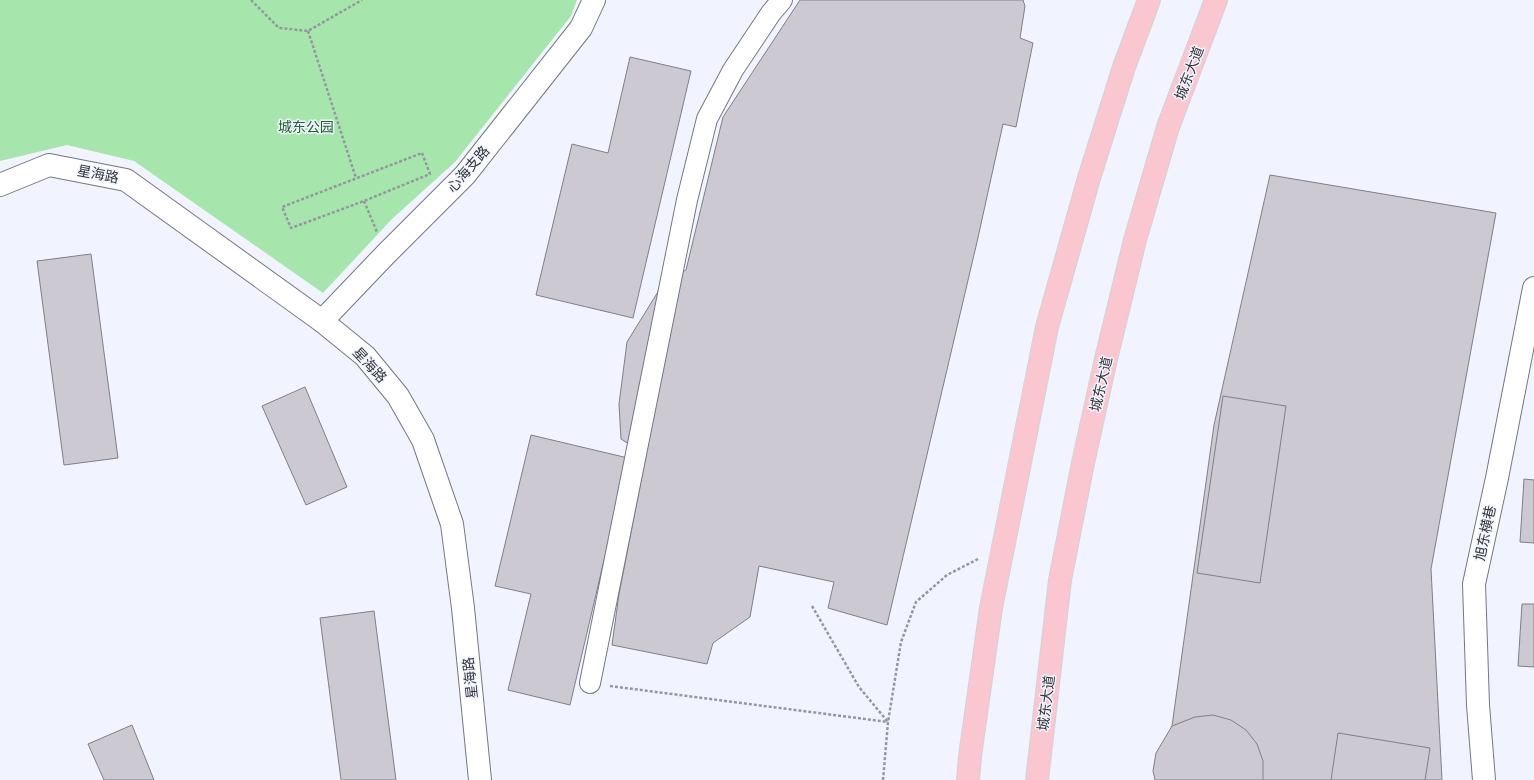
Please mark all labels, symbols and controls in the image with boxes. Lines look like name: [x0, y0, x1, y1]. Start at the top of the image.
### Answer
street label: 城东大道: [1171, 44, 1207, 102]
park label: 城东公园: [278, 119, 334, 135]
street label: 心海支路: [444, 143, 492, 195]
street label: 星海路: [76, 162, 120, 186]
street label: 星海路: [350, 344, 390, 386]
street label: 城东大道: [1087, 355, 1115, 413]
street label: 旭东横巷: [1471, 504, 1499, 562]
street label: 星海路: [460, 656, 480, 700]
street label: 城东大道: [1035, 674, 1057, 732]

